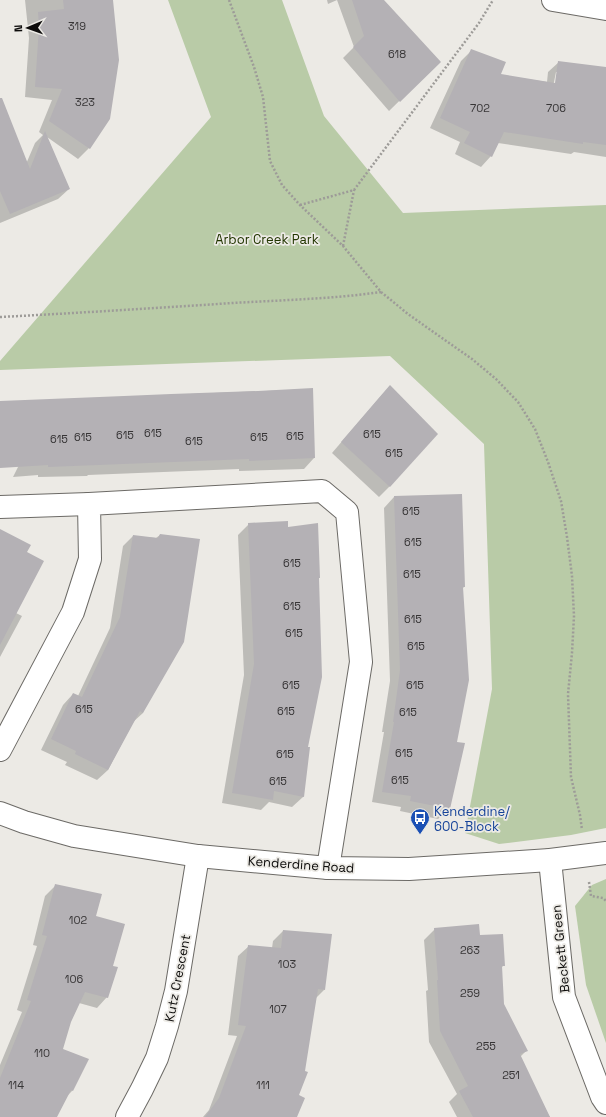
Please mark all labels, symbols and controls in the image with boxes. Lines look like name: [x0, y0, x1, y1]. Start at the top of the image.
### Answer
north arrow: [8, 8, 48, 48]
house number: 319: [68, 19, 86, 33]
text: N: [11, 24, 25, 32]
house number: 618: [388, 47, 406, 61]
house number: 323: [75, 95, 95, 109]
house number: 702: [470, 101, 490, 115]
house number: 706: [546, 101, 566, 115]
park label: Arbor Creek Park: [215, 231, 319, 248]
house number: 615: [144, 426, 162, 440]
house number: 615: [363, 427, 381, 441]
house number: 615: [116, 428, 134, 442]
house number: 615: [286, 429, 304, 443]
house number: 615: [74, 430, 92, 444]
house number: 615: [250, 430, 268, 444]
house number: 615: [50, 432, 68, 446]
house number: 615: [185, 434, 203, 448]
house number: 615: [385, 446, 403, 460]
house number: 615: [402, 504, 420, 518]
house number: 615: [404, 535, 422, 549]
house number: 615: [283, 556, 301, 570]
house number: 615: [403, 567, 421, 581]
house number: 615: [283, 599, 301, 613]
house number: 615: [404, 612, 422, 626]
house number: 615: [285, 626, 303, 640]
house number: 615: [407, 639, 425, 653]
house number: 615: [282, 678, 300, 692]
house number: 615: [406, 678, 424, 692]
house number: 615: [75, 702, 93, 716]
house number: 615: [277, 704, 295, 718]
house number: 615: [399, 705, 417, 719]
house number: 615: [395, 746, 413, 760]
house number: 615: [276, 747, 294, 761]
house number: 615: [391, 773, 409, 787]
house number: 615: [269, 774, 287, 788]
place label: Kenderdine/ 600-Block: [434, 803, 510, 835]
bus stop icon: Kenderdine/ 600-Block: [409, 807, 431, 835]
street label: Kenderdine Road: [247, 852, 355, 877]
street label: Beckett Green: [547, 904, 574, 994]
house number: 102: [69, 913, 88, 927]
street label: Kutz Crescent: [161, 933, 194, 1023]
house number: 263: [460, 943, 480, 957]
house number: 103: [278, 957, 297, 971]
house number: 106: [65, 972, 83, 986]
house number: 259: [460, 986, 480, 1000]
house number: 107: [269, 1002, 287, 1016]
house number: 255: [476, 1039, 496, 1053]
house number: 110: [34, 1046, 50, 1060]
house number: 251: [502, 1068, 520, 1082]
house number: 114: [8, 1078, 24, 1092]
house number: 111: [256, 1078, 270, 1092]

